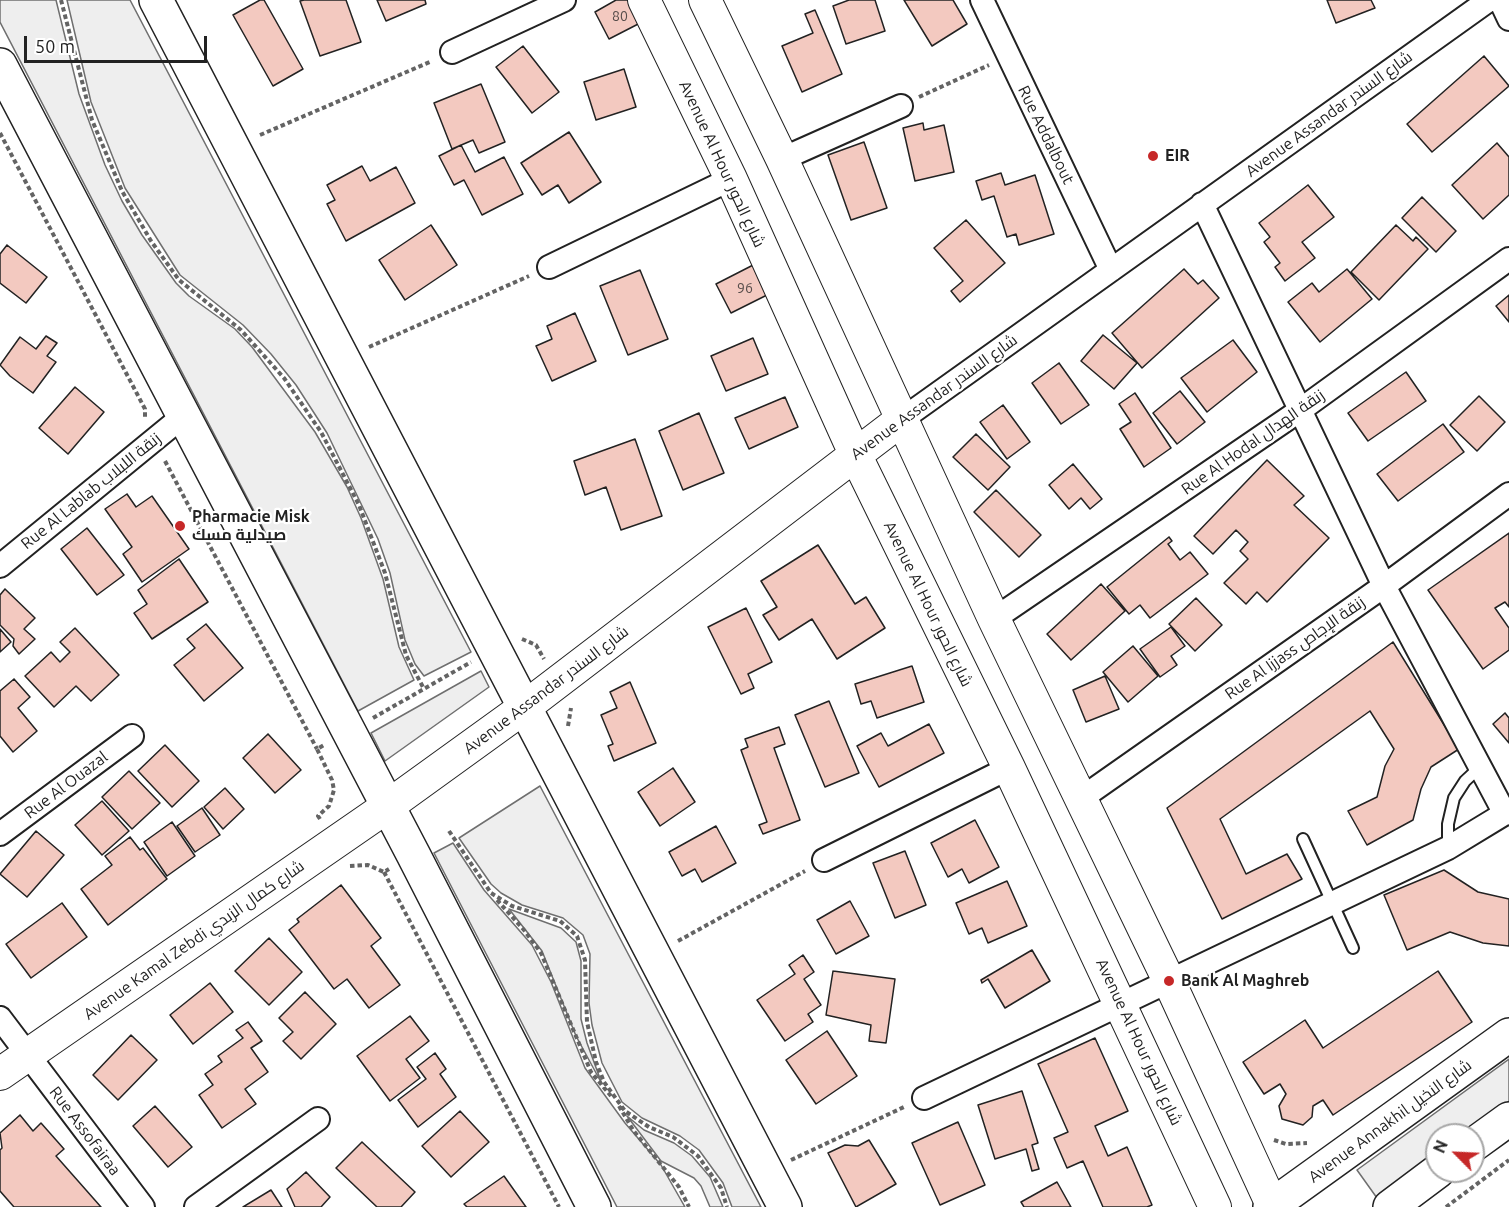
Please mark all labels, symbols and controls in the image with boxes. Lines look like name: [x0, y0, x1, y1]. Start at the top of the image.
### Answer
house number: 80: [612, 8, 628, 24]
scale bar: [27, 24, 210, 62]
text: 50 m: [35, 36, 75, 56]
street label: Avenue Assandar شارع السندر: [1242, 47, 1416, 181]
street label: Avenue Al Hour شارع الحور: [675, 78, 769, 250]
street label: Rue Addalbout: [1014, 83, 1078, 187]
place label: EIR: [1165, 146, 1190, 166]
marker: EIR: [1146, 149, 1160, 163]
house number: 96: [737, 280, 753, 296]
street label: Avenue Assandar شارع السندر: [847, 330, 1021, 464]
street label: Rue Al Hodal زنقة الهدال: [1178, 385, 1328, 499]
street label: Rue Al Lablab زنقة اللبلاب: [17, 429, 165, 553]
place label: Pharmacie Misk صيدلية مسك: [192, 507, 310, 545]
street label: Avenue Al Hour شارع الحور: [880, 518, 976, 690]
marker: Pharmacie Misk صيدلية مسك: [173, 519, 187, 533]
street label: Rue Al Ijjass زنقة الإجاص: [1221, 592, 1369, 704]
street label: Avenue Assandar شارع السندر: [460, 622, 632, 758]
street label: Rue Al Ouazal: [21, 747, 111, 823]
street label: Avenue Kamal Zebdi شارع كمال الزبدي: [80, 856, 308, 1024]
street label: Avenue Al Hour شارع الحور: [1092, 956, 1186, 1128]
place label: Bank Al Maghreb: [1181, 971, 1309, 991]
marker: Bank Al Maghreb: [1162, 974, 1176, 988]
street label: Avenue Annakhil شارع النخيل: [1305, 1055, 1475, 1187]
street label: Rue Assofairaa: [45, 1083, 125, 1179]
north arrow: [1425, 1123, 1485, 1183]
text: N: [1430, 1137, 1451, 1156]

